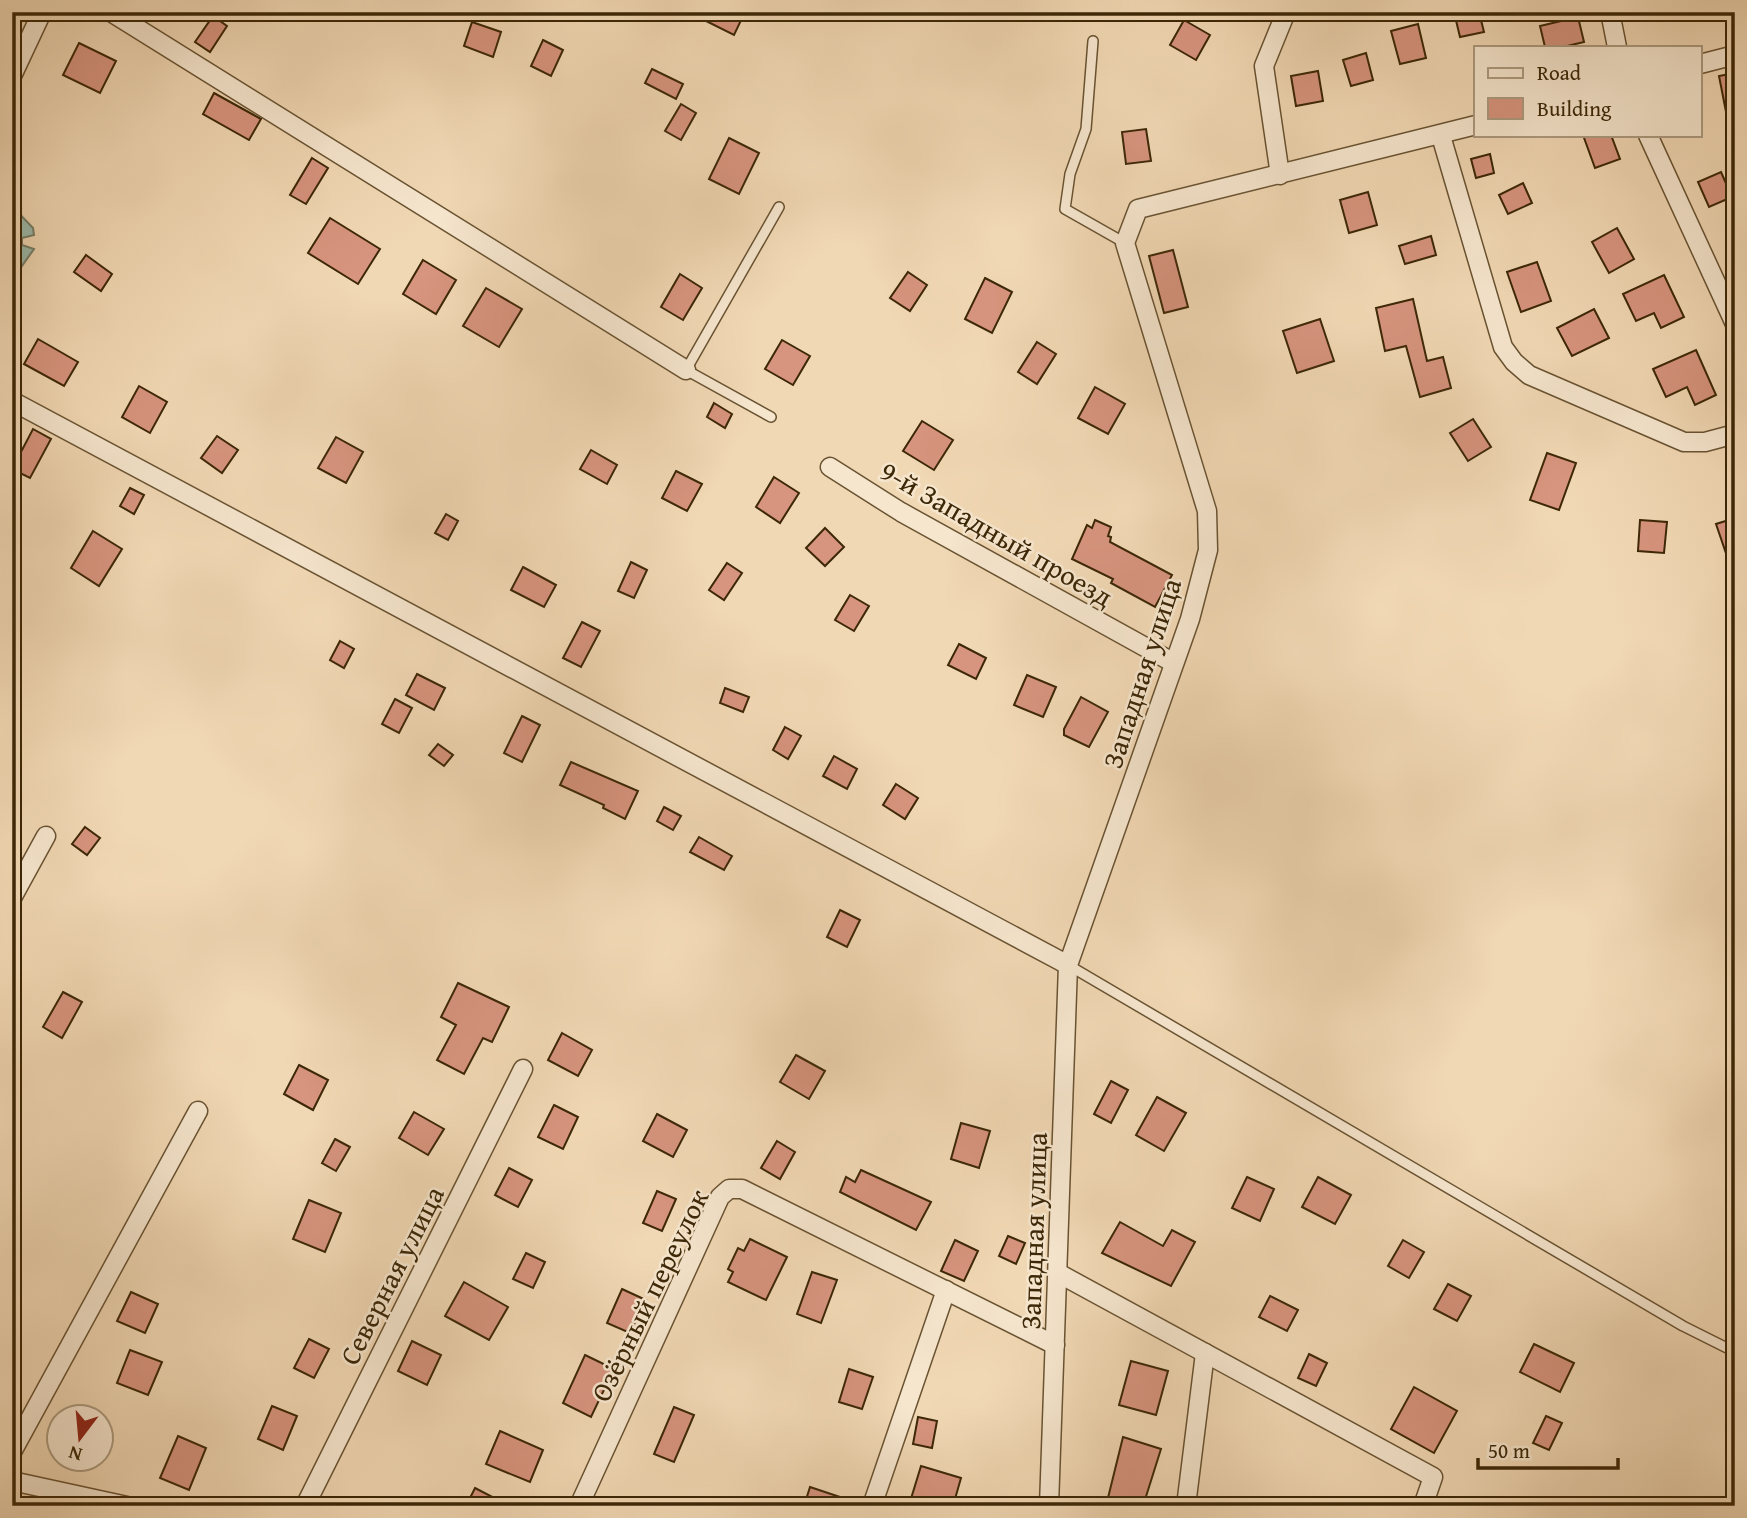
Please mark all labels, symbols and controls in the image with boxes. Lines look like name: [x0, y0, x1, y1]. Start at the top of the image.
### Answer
legend: [1474, 46, 1702, 136]
text: Road: [1537, 57, 1582, 88]
text: Building: [1537, 93, 1612, 124]
street label: 9-й Западный проезд: [873, 450, 1121, 616]
street label: Западная улица: [1091, 572, 1191, 773]
street label: Западная улица: [1009, 1131, 1057, 1330]
street label: Северная улица: [328, 1178, 454, 1372]
street label: Озёрный переулок: [580, 1182, 718, 1408]
north arrow: [46, 1402, 116, 1472]
scale bar: [1478, 1427, 1618, 1471]
text: 50 m: [1488, 1435, 1530, 1466]
text: N: [65, 1439, 85, 1470]

